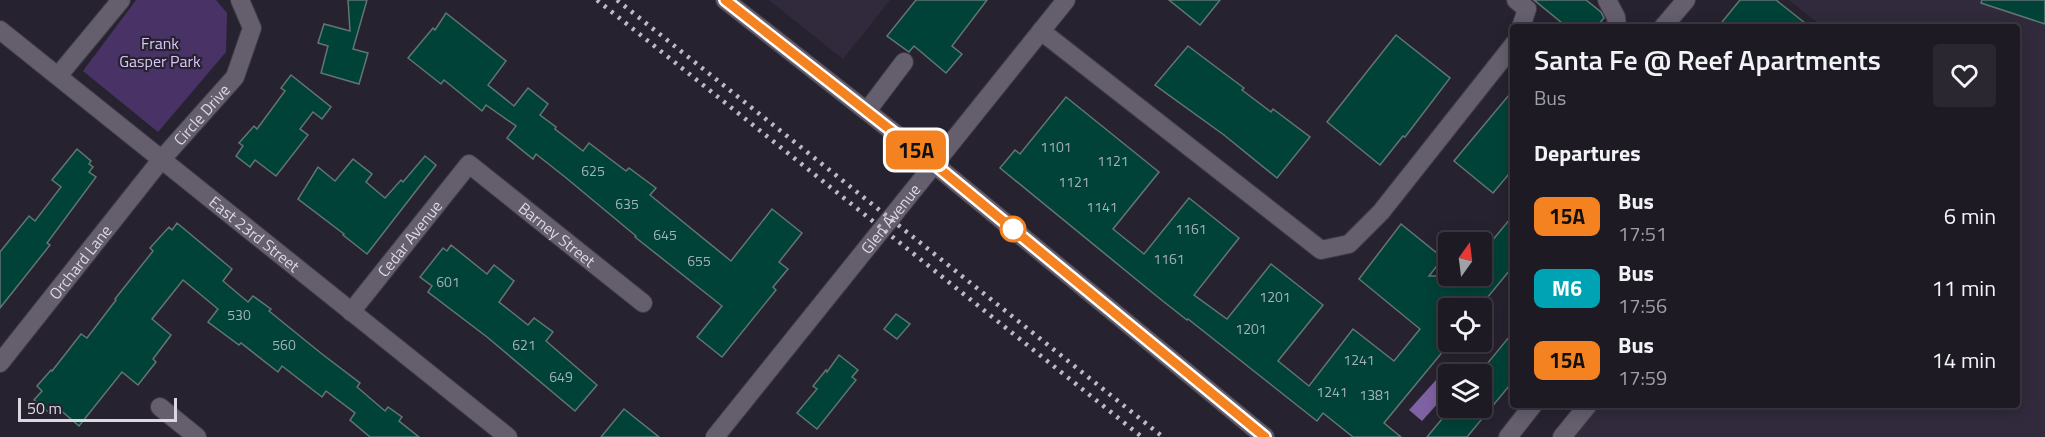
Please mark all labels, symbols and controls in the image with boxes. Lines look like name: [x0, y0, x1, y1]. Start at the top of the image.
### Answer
park label: Frank Gasper Park: [119, 31, 201, 73]
text: Santa Fe @ Reef Apartments: [1534, 38, 1881, 81]
button: heart: [1933, 44, 1996, 107]
street label: Circle Drive: [168, 79, 235, 151]
text: Bus: [1534, 82, 1566, 113]
line badge: 15A: [882, 130, 950, 170]
text: 15A: [898, 134, 934, 166]
house number: 1101: [1040, 136, 1072, 157]
text: Departures: [1534, 136, 1641, 170]
house number: 1121: [1097, 150, 1129, 171]
house number: 625: [581, 160, 605, 181]
house number: 1121: [1058, 171, 1090, 192]
street label: Glen Avenue: [855, 178, 926, 259]
text: Bus: [1618, 184, 1654, 218]
street label: East 23rd Street: [204, 190, 305, 278]
house number: 635: [615, 193, 639, 214]
street label: Cedar Avenue: [371, 195, 448, 282]
street label: Barney Street: [513, 196, 601, 273]
house number: 1141: [1086, 196, 1118, 217]
text: 6 min: [1944, 199, 1996, 233]
text: 15A: [1549, 200, 1585, 232]
unlabelled marker: [1000, 216, 1026, 242]
house number: 1161: [1175, 218, 1207, 239]
text: 17:51: [1618, 218, 1667, 249]
street label: Orchard Lane: [43, 219, 117, 304]
house number: 645: [653, 224, 677, 245]
north arrow: [1438, 232, 1492, 286]
map controls: [1438, 232, 1492, 418]
house number: 1161: [1153, 248, 1185, 269]
house number: 655: [687, 250, 711, 271]
text: Bus: [1618, 256, 1654, 290]
house number: 601: [436, 271, 460, 292]
text: 11 min: [1931, 271, 1996, 305]
text: M6: [1552, 272, 1582, 304]
house number: 1201: [1259, 286, 1291, 307]
text: 17:56: [1618, 290, 1667, 321]
button: locate: [1438, 298, 1492, 352]
house number: 530: [227, 304, 251, 325]
house number: 1201: [1235, 318, 1267, 339]
text: Bus: [1618, 328, 1654, 362]
house number: 560: [272, 334, 296, 355]
house number: 621: [512, 334, 536, 355]
text: 14 min: [1931, 343, 1996, 377]
text: 15A: [1549, 344, 1585, 376]
house number: 1241: [1343, 349, 1375, 370]
text: 17:59: [1618, 362, 1667, 393]
button: layers: [1438, 364, 1492, 418]
house number: 649: [549, 366, 573, 387]
house number: 1241: [1316, 381, 1348, 402]
house number: 1381: [1359, 384, 1391, 405]
scale bar: [18, 395, 177, 422]
text: 50 m: [27, 396, 62, 420]

